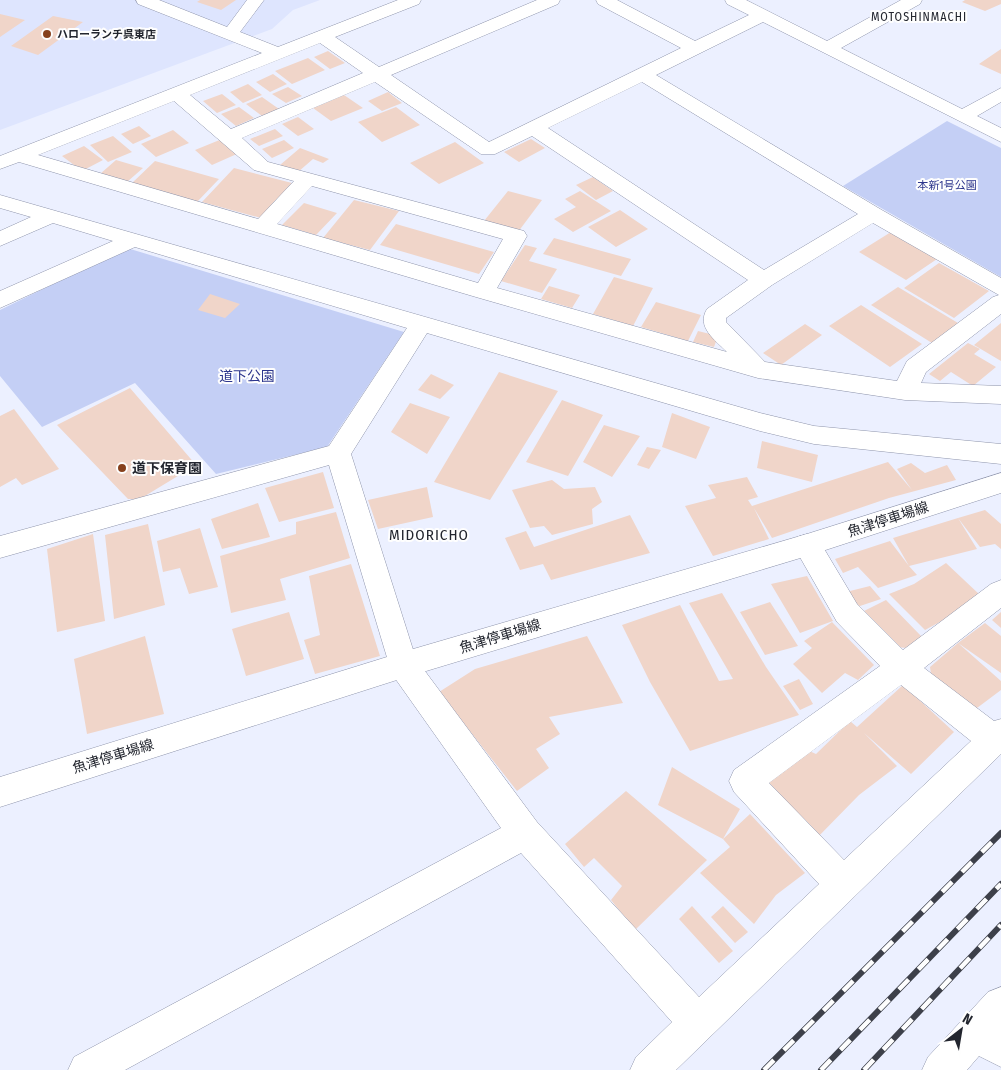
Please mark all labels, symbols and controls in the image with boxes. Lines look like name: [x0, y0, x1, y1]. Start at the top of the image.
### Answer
district label: MOTOSHINMACHI: [871, 10, 967, 24]
marker: ハローランチ呉東店: [41, 28, 53, 40]
place label: ハローランチ呉東店: [57, 28, 156, 41]
park label: 本新1号公園: [917, 179, 977, 192]
park label: 道下公園: [219, 368, 275, 385]
place label: 道下保育園: [132, 460, 202, 477]
marker: 道下保育園: [116, 462, 128, 474]
street label: 魚津停車場線: [846, 498, 931, 541]
district label: MIDORICHO: [389, 526, 469, 544]
street label: 魚津停車場線: [457, 616, 543, 657]
street label: 魚津停車場線: [70, 736, 156, 777]
north arrow: [936, 1005, 986, 1055]
text: N: [959, 1010, 975, 1029]

